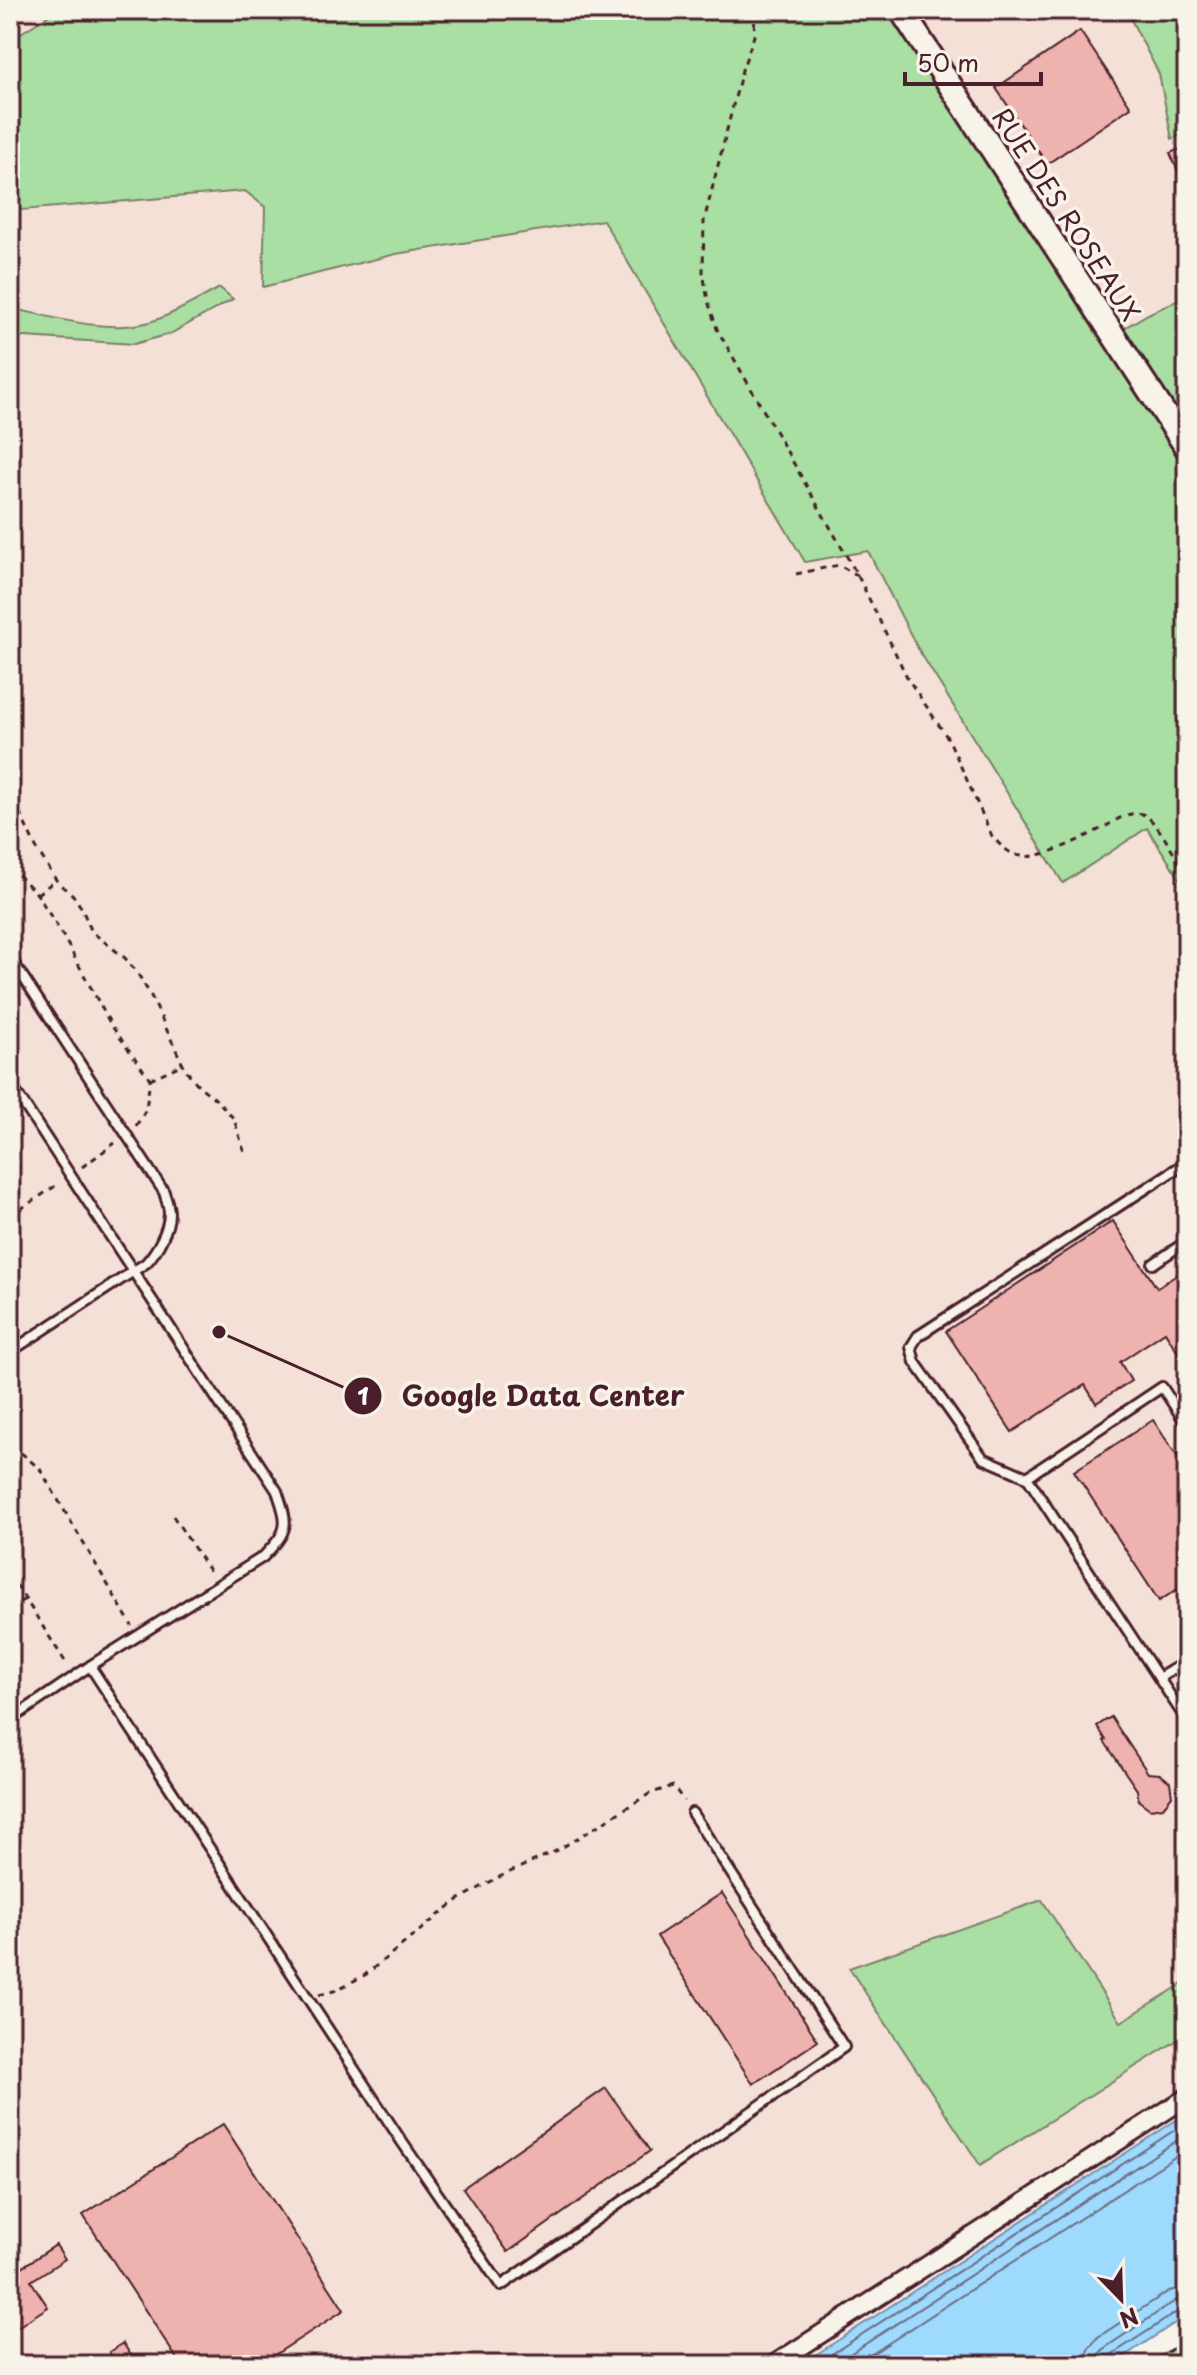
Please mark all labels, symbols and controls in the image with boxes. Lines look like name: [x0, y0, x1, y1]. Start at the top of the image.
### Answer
scale bar: [905, 36, 1041, 86]
text: 50 m: [917, 44, 979, 80]
street label: RUE DES ROSEAUX: [983, 100, 1151, 328]
callout: Google Data Center: [343, 1370, 702, 1422]
text: Google Data Center: [402, 1373, 685, 1416]
text: 1: [357, 1377, 369, 1413]
north arrow: [1081, 2259, 1161, 2339]
text: N: [1115, 2300, 1144, 2337]

